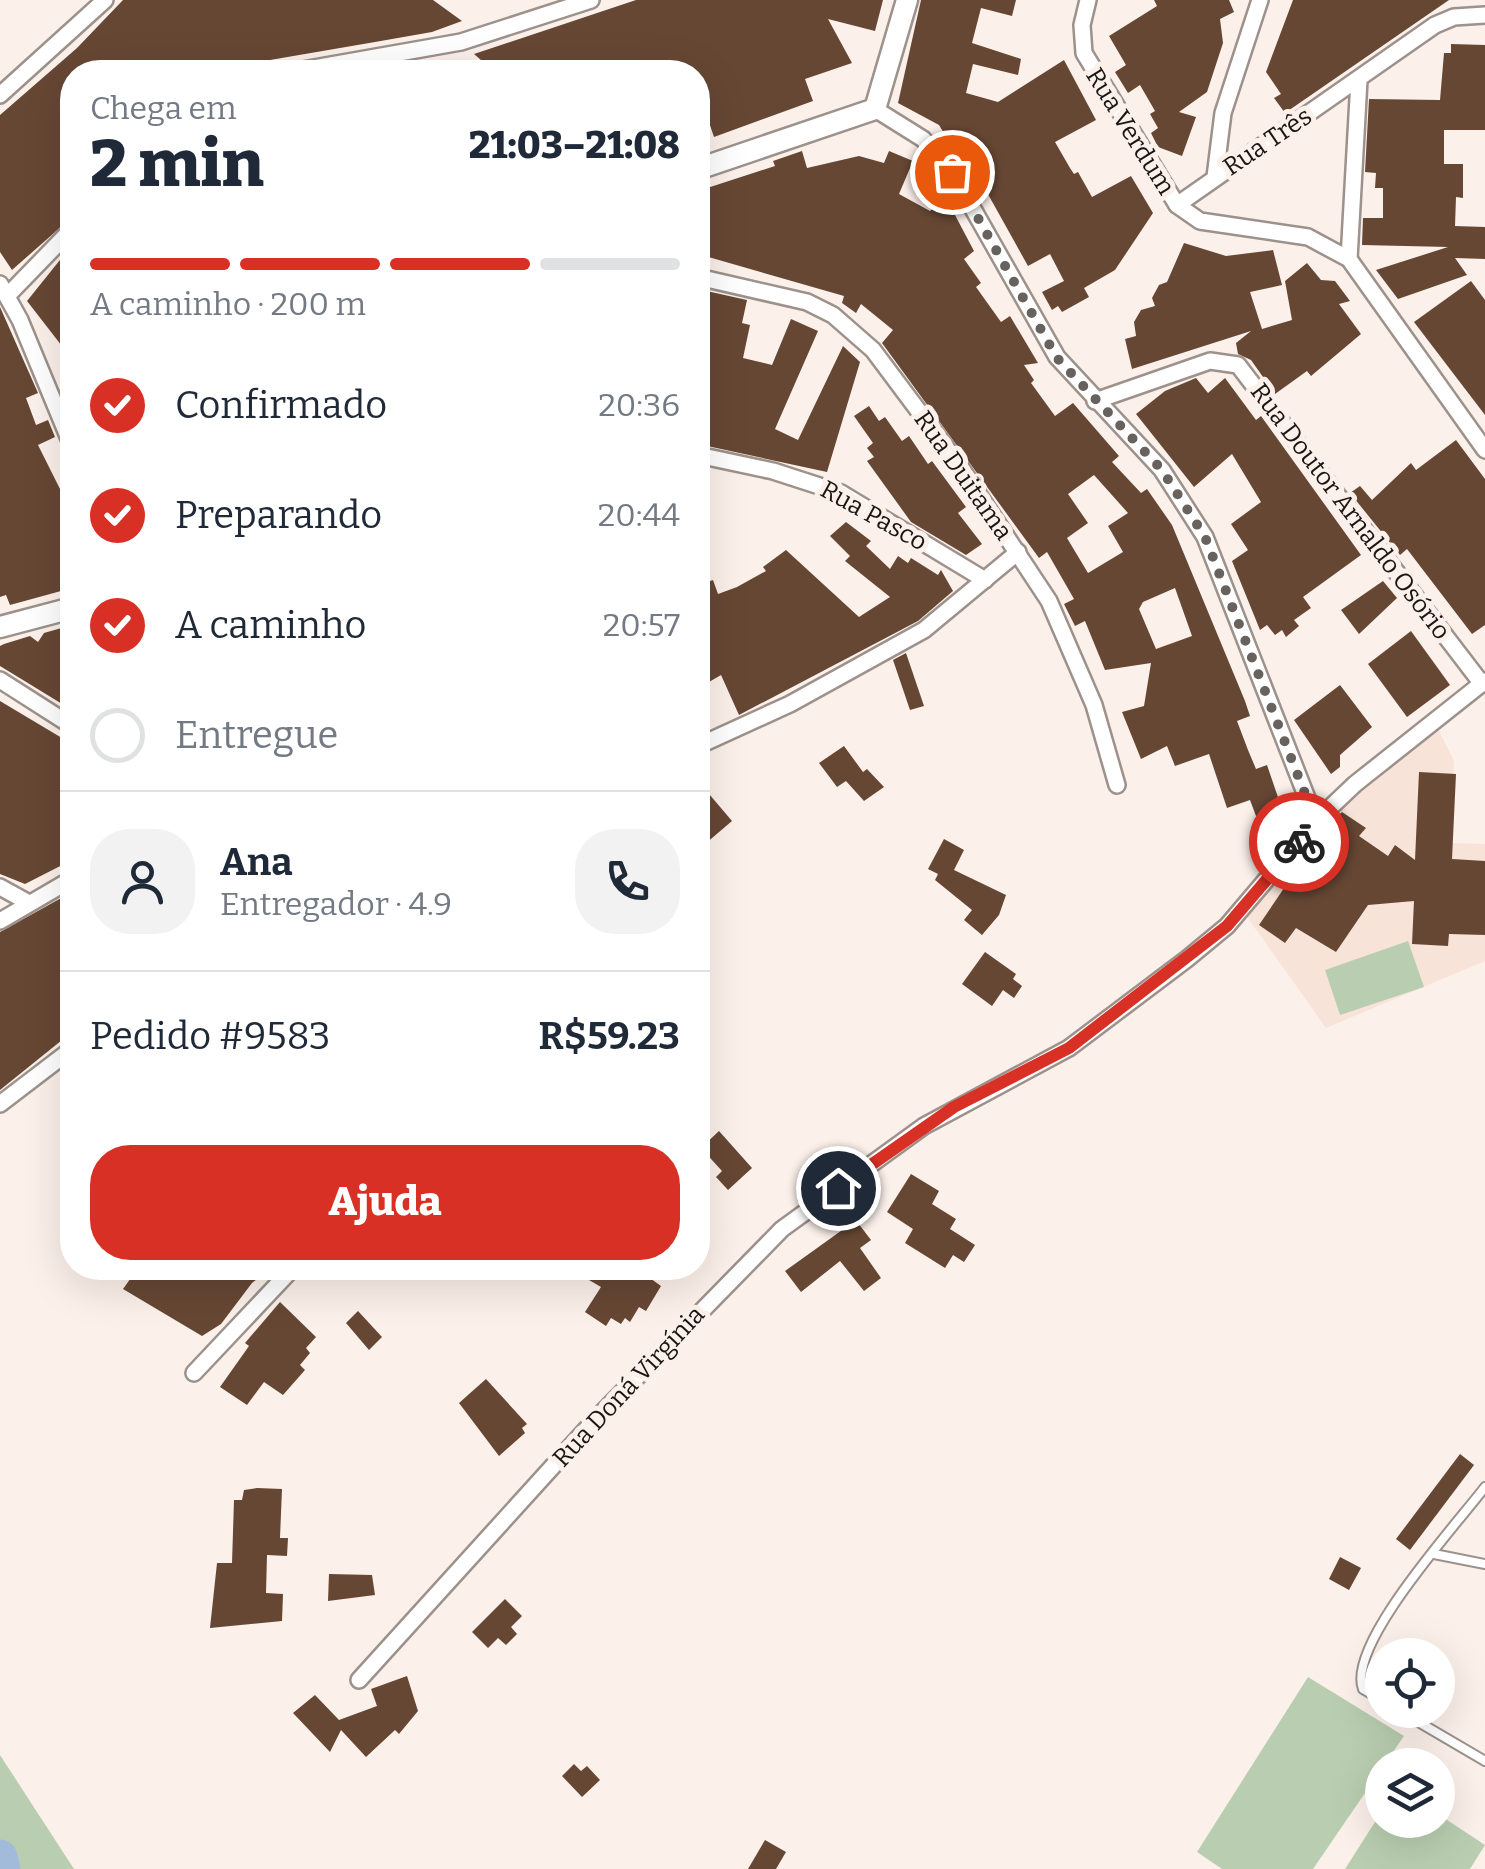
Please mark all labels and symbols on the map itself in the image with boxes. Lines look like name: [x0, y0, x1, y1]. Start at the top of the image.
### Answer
street label: Rua Verdum: [1079, 63, 1181, 201]
street label: Rua Três: [1218, 101, 1318, 182]
pin: [910, 130, 995, 215]
street label: Rua Doutor Arnaldo Osório: [1244, 378, 1456, 646]
street label: Rua Duitama: [908, 405, 1019, 546]
street label: Rua Pasco: [815, 474, 932, 557]
courier: [1249, 792, 1349, 892]
pin: [796, 1146, 881, 1231]
street label: Rua Doná Virgínia: [547, 1300, 711, 1473]

